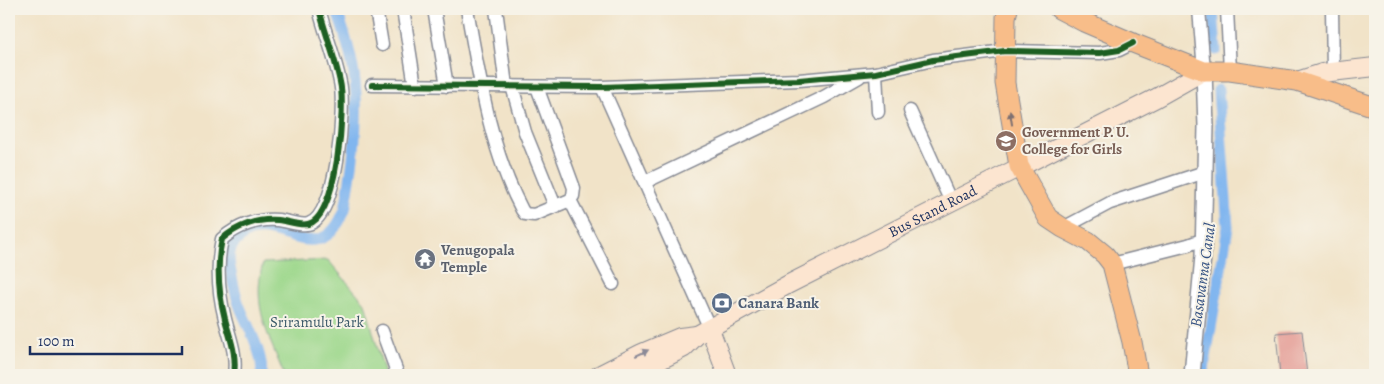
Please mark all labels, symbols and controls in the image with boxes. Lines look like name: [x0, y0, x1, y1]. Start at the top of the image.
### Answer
one-way arrow: [1006, 110, 1014, 126]
place label: Government P. U. College for Girls: [1022, 122, 1129, 159]
school or university icon: Government P. U. College for Girls: [994, 129, 1018, 153]
street label: Bus Stand Road: [885, 180, 981, 242]
water label: Basavanna Canal: [1185, 222, 1221, 329]
place label: Venugopala Temple: [440, 240, 515, 277]
temple icon: Venugopala Temple: [413, 247, 437, 271]
bank icon: Canara Bank: [710, 291, 734, 315]
place label: Canara Bank: [738, 293, 819, 313]
park label: Sriramulu Park: [270, 312, 364, 332]
scale bar: [30, 324, 182, 356]
text: 100 m: [38, 331, 75, 351]
one-way arrow: [635, 349, 649, 357]

